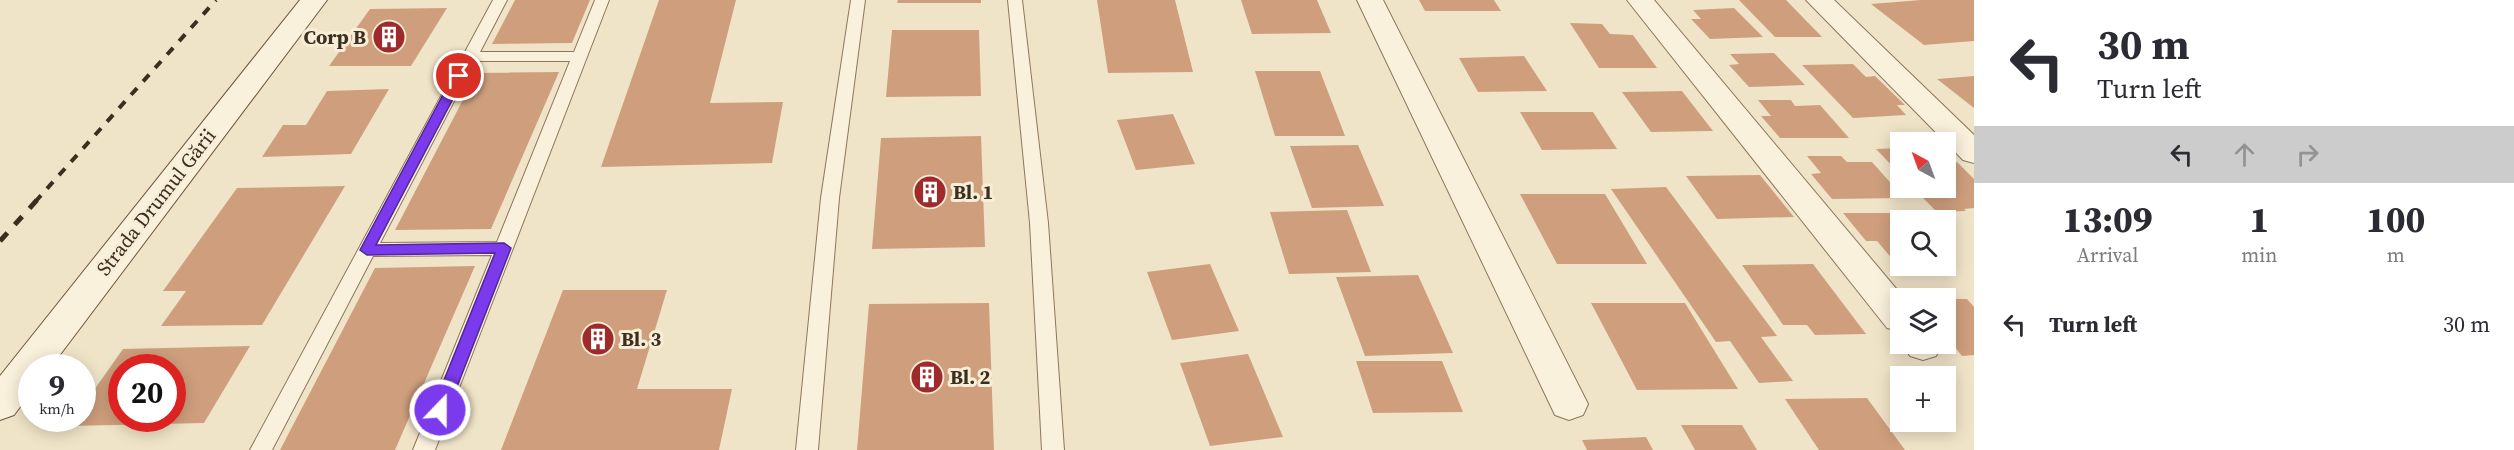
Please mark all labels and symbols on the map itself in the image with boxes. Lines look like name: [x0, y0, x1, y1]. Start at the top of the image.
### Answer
building icon: Corp B: [371, 19, 407, 55]
place label: Corp B: [303, 23, 366, 51]
pin: [433, 50, 484, 101]
street label: Strada Drumul Gării: [90, 123, 222, 281]
north arrow: [1890, 132, 1956, 198]
building icon: Bl. 1: [912, 174, 948, 210]
place label: Bl. 1: [953, 178, 993, 206]
building icon: Bl. 3: [580, 321, 616, 357]
place label: Bl. 3: [621, 325, 661, 353]
speed limit sign: 20: [108, 354, 186, 432]
building icon: Bl. 2: [909, 359, 945, 395]
place label: Bl. 2: [950, 363, 990, 391]
position arrow: [408, 378, 472, 442]

